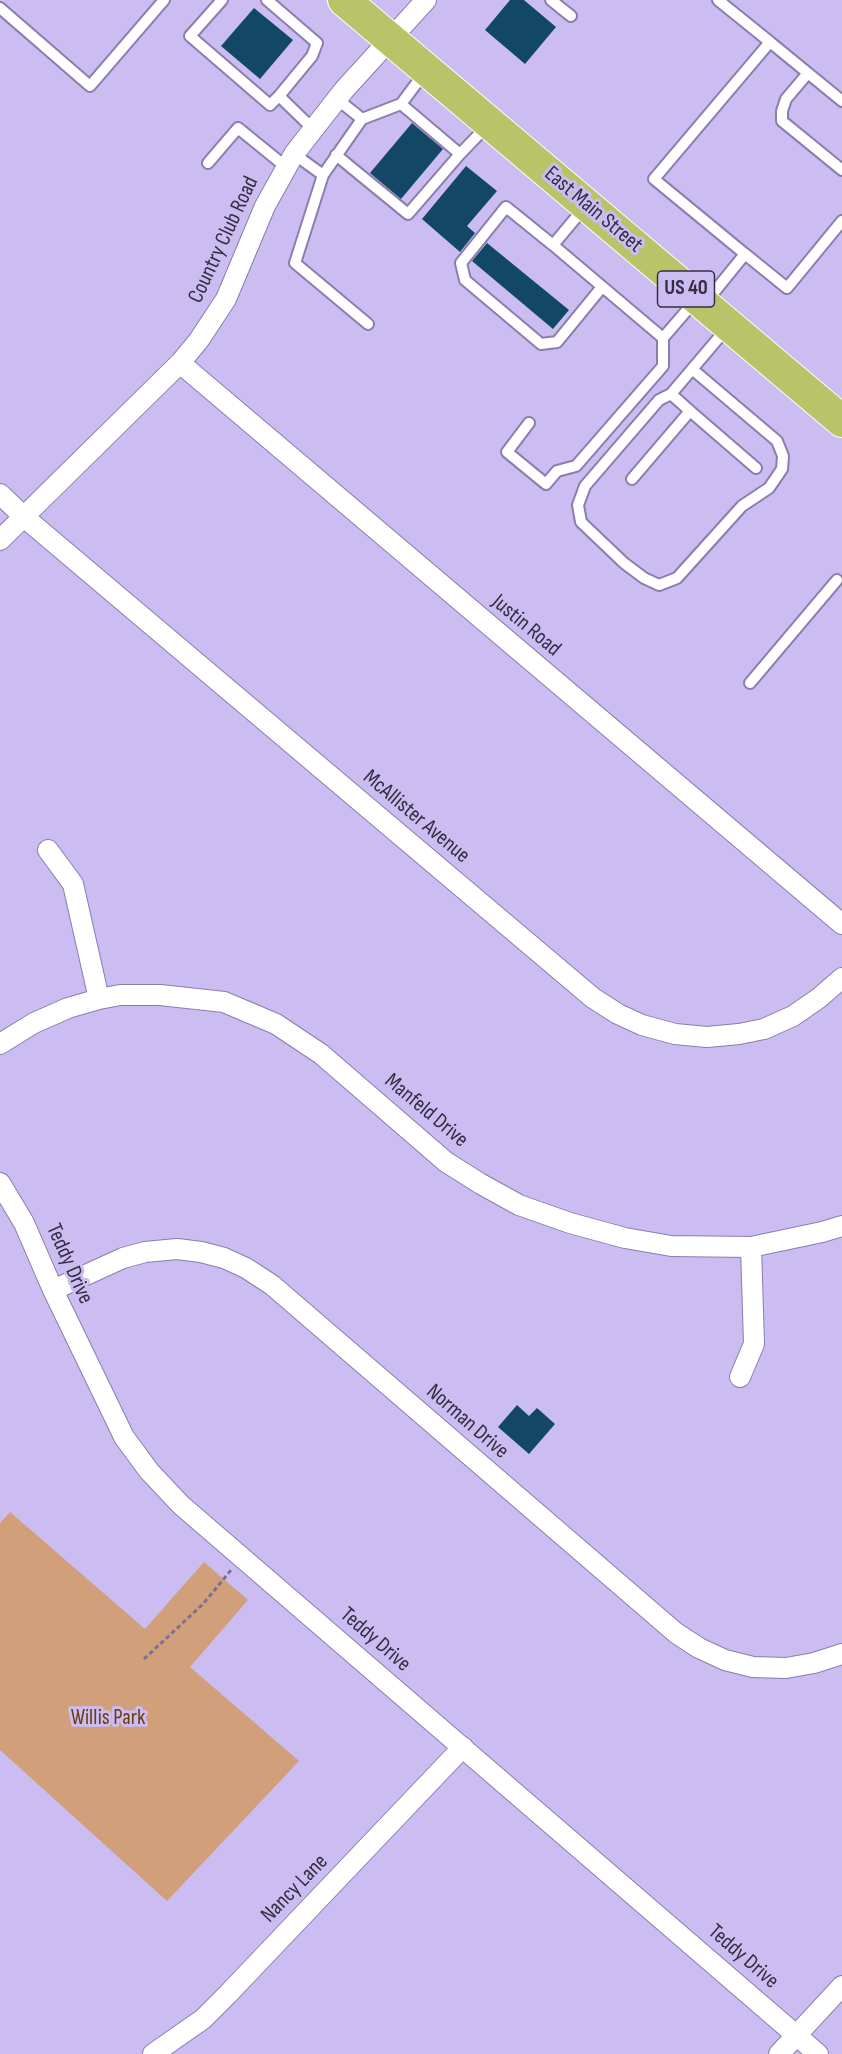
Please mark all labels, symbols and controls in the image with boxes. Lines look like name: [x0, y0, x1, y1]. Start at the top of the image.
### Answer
street label: East Main Street: [538, 161, 648, 259]
street label: Country Club Road: [183, 172, 265, 308]
road number: US 40: [658, 271, 714, 307]
street label: Justin Road: [486, 590, 566, 662]
street label: McAllister Avenue: [357, 765, 475, 869]
street label: Manfeld Drive: [379, 1068, 473, 1154]
street label: Teddy Drive: [40, 1220, 98, 1308]
street label: Norman Drive: [420, 1379, 514, 1465]
street label: Teddy Drive: [334, 1602, 416, 1678]
park label: Willis Park: [71, 1705, 145, 1731]
street label: Nancy Lane: [256, 1849, 334, 1929]
street label: Teddy Drive: [702, 1919, 784, 1995]

